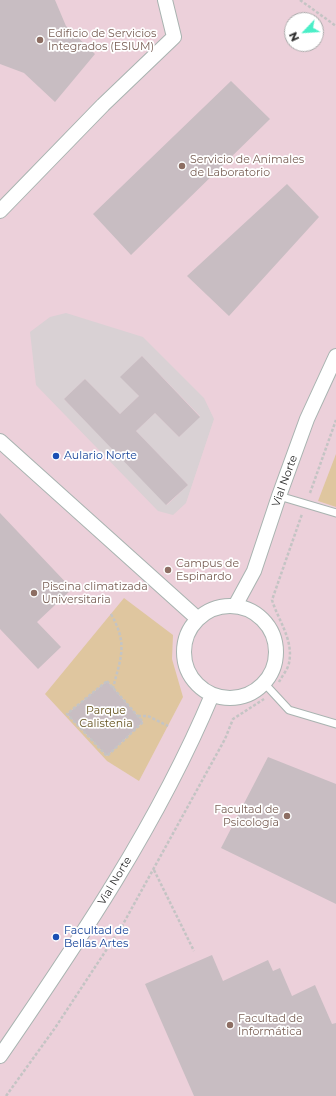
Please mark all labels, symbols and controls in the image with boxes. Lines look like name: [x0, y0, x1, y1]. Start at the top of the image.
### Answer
north arrow: [284, 12, 324, 52]
place label: Edificio de Servicios Integrados (ESIUM): [48, 27, 156, 53]
text: N: [286, 30, 302, 44]
marker: Edificio de Servicios Integrados (ESIUM): [35, 35, 45, 45]
place label: Servicio de Animales de Laboratorio: [190, 153, 304, 179]
marker: Servicio de Animales de Laboratorio: [177, 161, 187, 171]
place label: Aulario Norte: [64, 449, 137, 463]
marker: Aulario Norte: [51, 451, 61, 461]
street label: Vial Norte: [270, 453, 300, 509]
place label: Campus de Espinardo: [176, 557, 239, 583]
marker: Campus de Espinardo: [163, 565, 173, 575]
place label: Piscina climatizada Universitaria: [42, 580, 148, 606]
marker: Piscina climatizada Universitaria: [29, 588, 39, 598]
park label: Parque Calistenia: [79, 704, 133, 730]
place label: Facultad de Psicología: [214, 803, 279, 829]
marker: Facultad de Psicología: [282, 811, 292, 821]
street label: Vial Norte: [95, 854, 135, 908]
place label: Facultad de Bellas Artes: [64, 924, 129, 950]
marker: Facultad de Bellas Artes: [51, 932, 61, 942]
place label: Facultad de Informática: [238, 1012, 303, 1038]
marker: Facultad de Informática: [225, 1020, 235, 1030]

